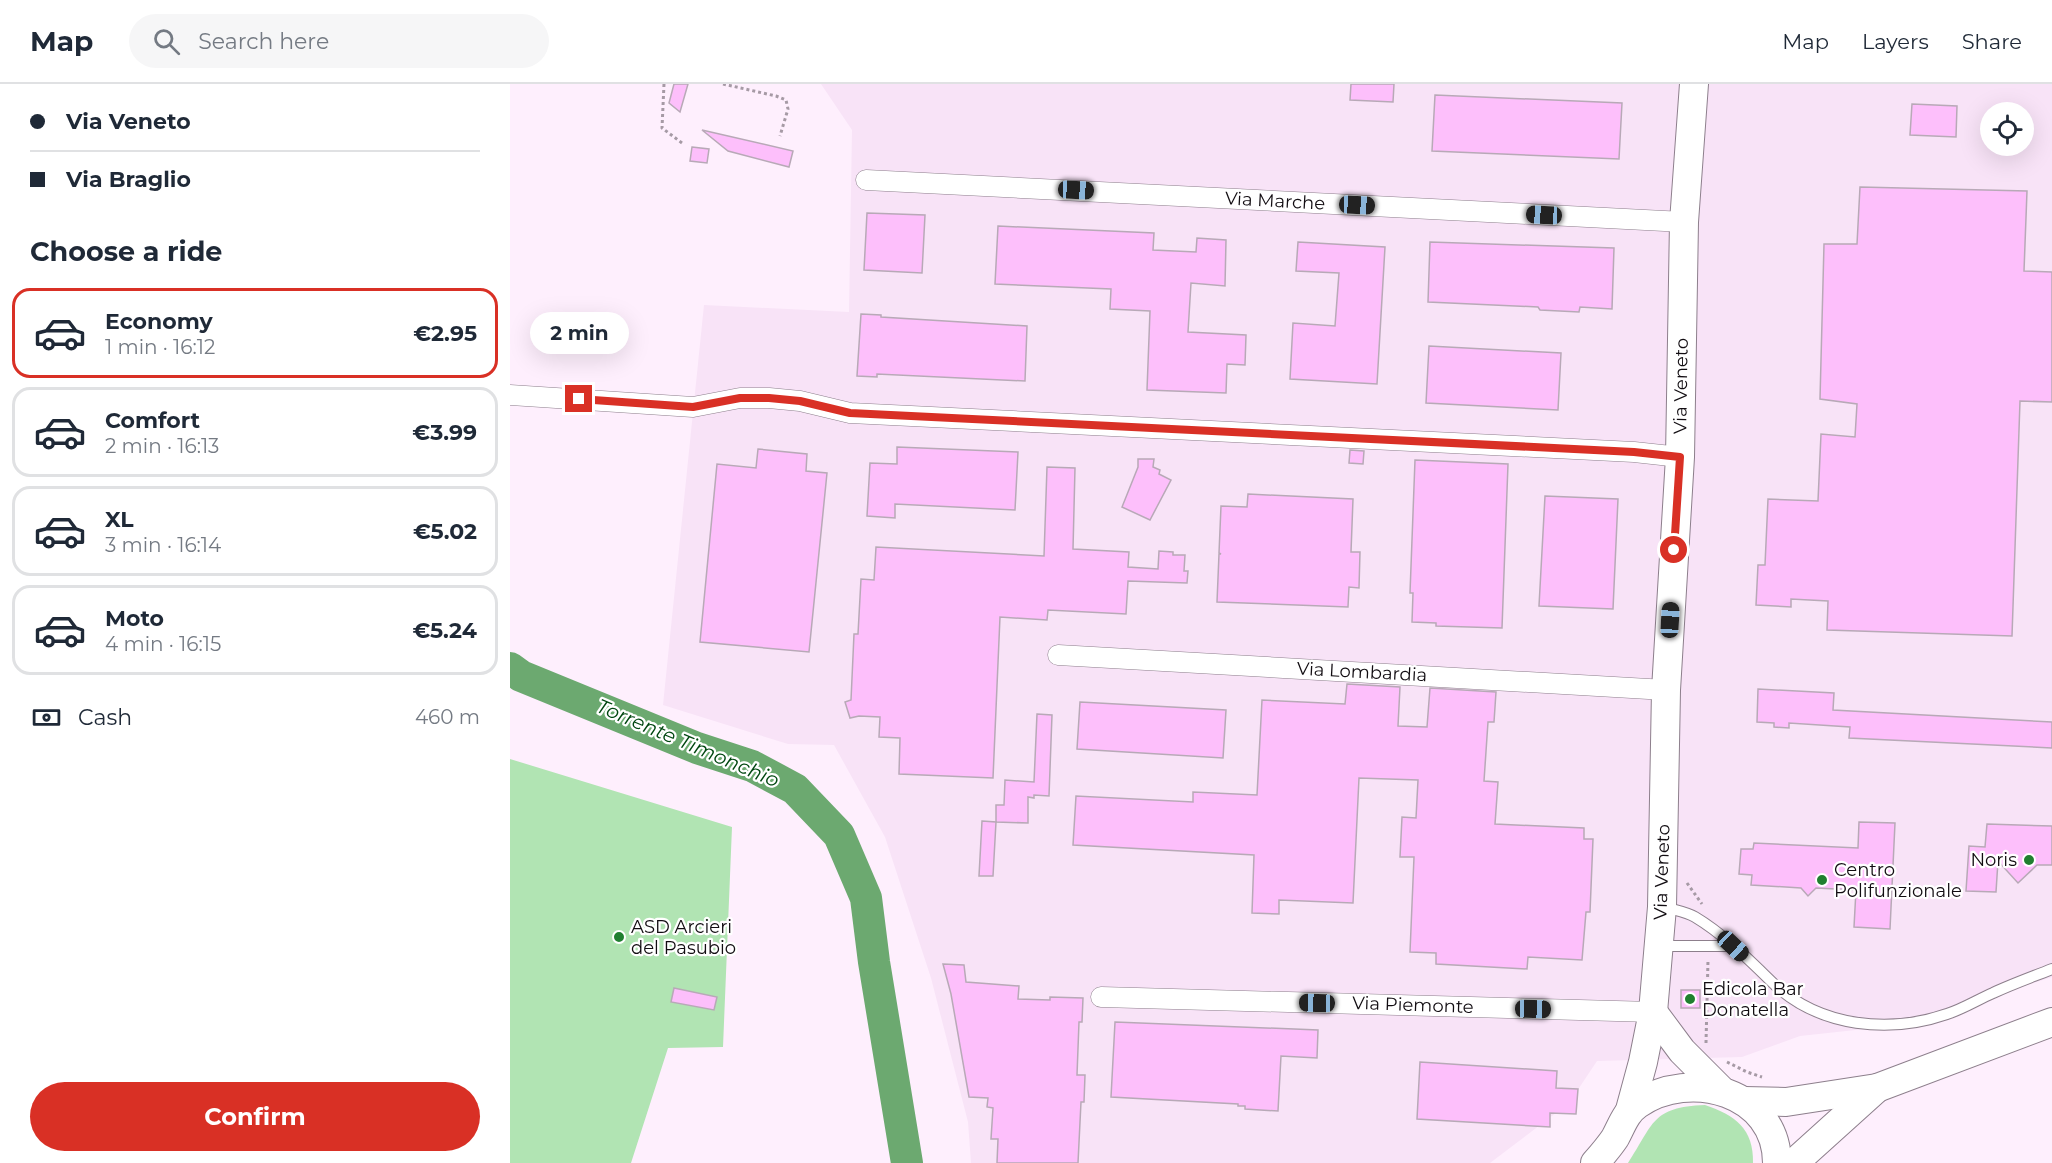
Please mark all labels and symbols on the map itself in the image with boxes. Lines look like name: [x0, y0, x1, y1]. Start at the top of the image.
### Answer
car: [1058, 180, 1094, 200]
street label: Via Marche: [1224, 187, 1326, 215]
car: [1339, 195, 1375, 215]
car: [1526, 205, 1562, 225]
callout: 2 min: [530, 312, 628, 354]
street label: Via Veneto: [1669, 338, 1693, 434]
route end: [565, 385, 592, 412]
route start: [1660, 536, 1687, 563]
car: [1660, 602, 1680, 638]
street label: Via Lombardia: [1296, 658, 1428, 686]
water label: Torrente Timonchio: [593, 694, 783, 792]
street label: Via Veneto: [1649, 824, 1675, 920]
place label: Noris: [1970, 849, 2017, 871]
marker: Noris: [2022, 853, 2036, 867]
place label: Centro Polifunzionale: [1834, 859, 1962, 902]
marker: Centro Polifunzionale: [1815, 873, 1829, 887]
place label: ASD Arcieri del Pasubio: [631, 916, 736, 959]
car: [1714, 927, 1752, 965]
marker: ASD Arcieri del Pasubio: [612, 930, 626, 944]
place label: Edicola Bar Donatella: [1702, 978, 1804, 1021]
street label: Via Piemonte: [1352, 992, 1474, 1018]
marker: Edicola Bar Donatella: [1683, 992, 1697, 1006]
car: [1299, 994, 1335, 1012]
car: [1515, 1000, 1551, 1018]

